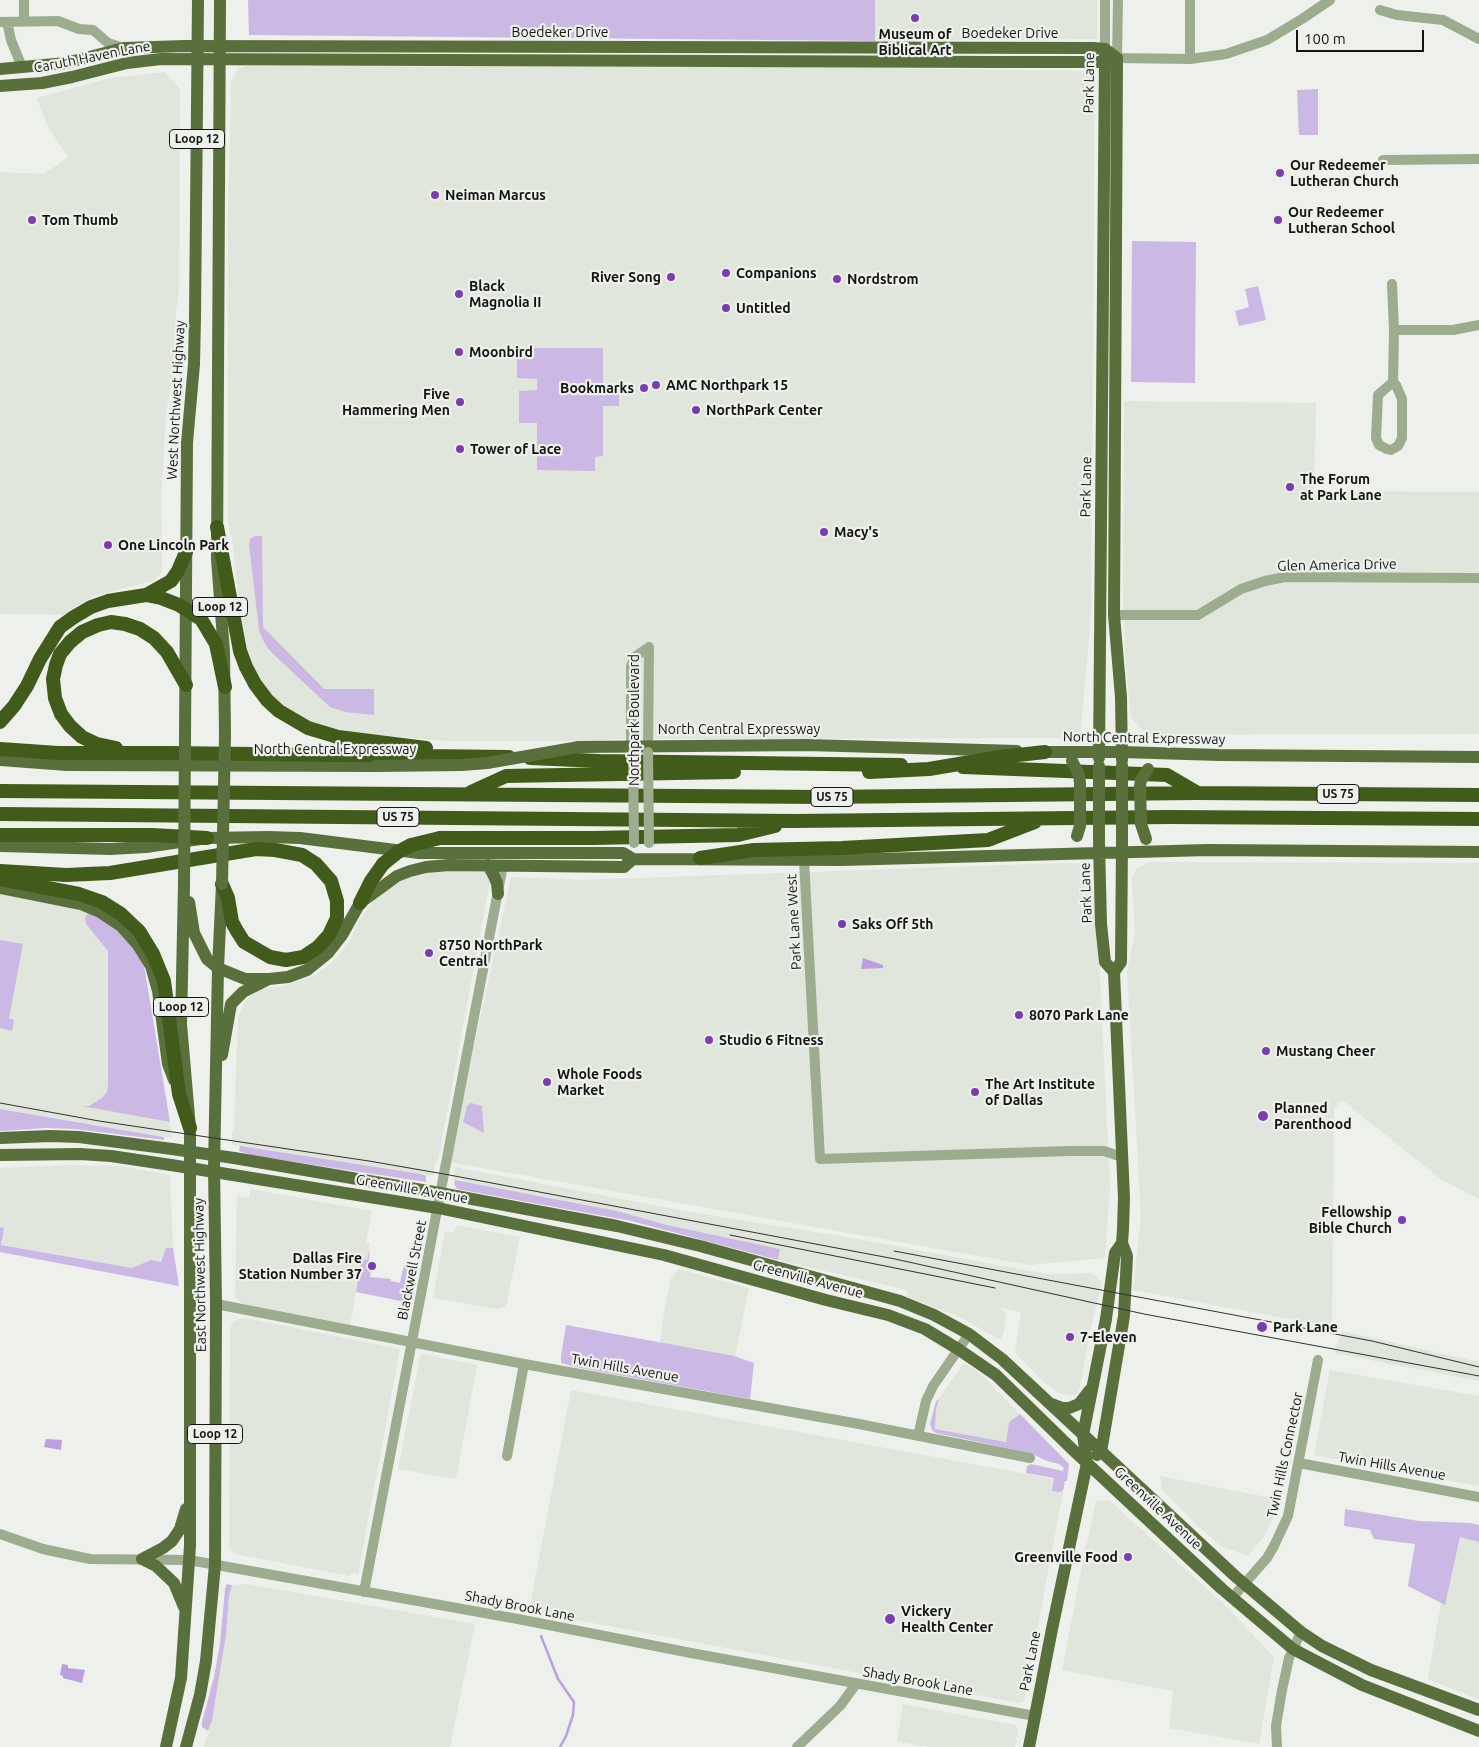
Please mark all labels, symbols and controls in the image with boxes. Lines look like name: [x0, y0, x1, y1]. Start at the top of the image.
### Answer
marker: Museum of Biblical Art: [909, 12, 921, 24]
scale bar: [1299, 20, 1426, 52]
street label: Boedeker Drive: [512, 24, 608, 40]
street label: Boedeker Drive: [962, 25, 1058, 41]
place label: Museum of Biblical Art: [878, 26, 952, 58]
text: 100 m: [1304, 30, 1346, 47]
street label: Caruth Haven Lane: [32, 37, 152, 77]
street label: Park Lane: [1080, 52, 1098, 114]
road number: Loop 12: [170, 130, 224, 148]
place label: Our Redeemer Lutheran Church: [1290, 157, 1399, 190]
marker: Our Redeemer Lutheran Church: [1274, 167, 1286, 179]
place label: Neiman Marcus: [445, 187, 546, 203]
marker: Neiman Marcus: [429, 189, 441, 201]
place label: Our Redeemer Lutheran School: [1288, 204, 1395, 236]
place label: Tom Thumb: [42, 212, 118, 228]
marker: Tom Thumb: [26, 214, 38, 226]
marker: Our Redeemer Lutheran School: [1272, 214, 1284, 226]
place label: Companions: [736, 265, 817, 281]
marker: Companions: [720, 267, 732, 279]
place label: River Song: [591, 269, 661, 285]
marker: River Song: [665, 271, 677, 283]
place label: Nordstrom: [847, 271, 919, 287]
marker: Nordstrom: [831, 273, 843, 285]
place label: Black Magnolia II: [469, 278, 541, 310]
marker: Black Magnolia II: [453, 288, 465, 300]
place label: Untitled: [736, 300, 791, 316]
marker: Untitled: [720, 302, 732, 314]
street label: West Northwest Highway: [163, 320, 189, 480]
place label: Moonbird: [469, 344, 533, 360]
marker: Moonbird: [453, 346, 465, 358]
place label: AMC Northpark 15: [666, 377, 788, 393]
marker: AMC Northpark 15: [650, 379, 662, 391]
place label: Bookmarks: [560, 380, 634, 396]
marker: Bookmarks: [638, 382, 650, 394]
place label: Five Hammering Men: [342, 386, 450, 418]
marker: Five Hammering Men: [454, 396, 466, 408]
place label: NorthPark Center: [706, 402, 823, 418]
marker: NorthPark Center: [690, 404, 702, 416]
place label: Tower of Lace: [470, 441, 561, 457]
marker: Tower of Lace: [454, 443, 466, 455]
street label: Park Lane: [1077, 456, 1095, 518]
place label: The Forum at Park Lane: [1300, 471, 1382, 504]
marker: The Forum at Park Lane: [1284, 481, 1296, 493]
place label: Macy's: [834, 524, 879, 540]
marker: Macy's: [818, 526, 830, 538]
place label: One Lincoln Park: [118, 537, 229, 553]
marker: One Lincoln Park: [102, 539, 114, 551]
street label: Glen America Drive: [1277, 556, 1397, 574]
road number: Loop 12: [192, 598, 248, 616]
street label: Northpark Boulevard: [626, 654, 642, 786]
street label: North Central Expressway: [658, 721, 820, 737]
street label: North Central Expressway: [1063, 728, 1225, 748]
street label: North Central Expressway: [254, 741, 416, 757]
road number: US 75: [1317, 784, 1359, 804]
road number: US 75: [811, 788, 853, 806]
road number: US 75: [377, 808, 419, 826]
street label: Park Lane: [1077, 862, 1095, 924]
street label: Park Lane West: [783, 873, 805, 971]
place label: Saks Off 5th: [852, 916, 933, 932]
marker: Saks Off 5th: [836, 918, 848, 930]
place label: 8750 NorthPark Central: [439, 937, 543, 970]
marker: 8750 NorthPark Central: [423, 947, 435, 959]
road number: Loop 12: [154, 998, 208, 1016]
place label: 8070 Park Lane: [1029, 1007, 1129, 1023]
marker: 8070 Park Lane: [1013, 1009, 1025, 1021]
place label: Studio 6 Fitness: [719, 1032, 824, 1048]
marker: Studio 6 Fitness: [703, 1034, 715, 1046]
place label: Mustang Cheer: [1276, 1043, 1375, 1059]
marker: Mustang Cheer: [1260, 1045, 1272, 1057]
place label: Whole Foods Market: [557, 1066, 642, 1098]
marker: Whole Foods Market: [541, 1076, 553, 1088]
place label: The Art Institute of Dallas: [985, 1076, 1095, 1108]
marker: The Art Institute of Dallas: [969, 1086, 981, 1098]
place label: Planned Parenthood: [1274, 1100, 1352, 1132]
marker: Planned Parenthood: [1256, 1109, 1270, 1123]
street label: Greenville Avenue: [355, 1171, 469, 1207]
street label: East Northwest Highway: [190, 1198, 210, 1352]
place label: Fellowship Bible Church: [1309, 1204, 1392, 1236]
marker: Fellowship Bible Church: [1396, 1214, 1408, 1226]
street label: Blackwell Street: [394, 1219, 430, 1321]
place label: Dallas Fire Station Number 37: [239, 1250, 362, 1282]
street label: Greenville Avenue: [751, 1256, 865, 1302]
marker: Dallas Fire Station Number 37: [366, 1260, 378, 1272]
place label: Park Lane: [1273, 1319, 1338, 1335]
marker: Park Lane: [1255, 1320, 1269, 1334]
place label: 7-Eleven: [1080, 1329, 1137, 1345]
marker: 7-Eleven: [1064, 1331, 1076, 1343]
street label: Twin Hills Avenue: [570, 1350, 680, 1386]
street label: Twin Hills Connector: [1263, 1391, 1307, 1519]
road number: Loop 12: [188, 1425, 242, 1444]
street label: Twin Hills Avenue: [1337, 1448, 1447, 1484]
street label: Greenville Avenue: [1111, 1463, 1205, 1553]
place label: Greenville Food: [1014, 1549, 1118, 1565]
marker: Greenville Food: [1122, 1551, 1134, 1563]
street label: Shady Brook Lane: [464, 1587, 576, 1625]
place label: Vickery Health Center: [901, 1603, 993, 1635]
marker: Vickery Health Center: [883, 1612, 897, 1626]
street label: Park Lane: [1016, 1629, 1044, 1693]
street label: Shady Brook Lane: [862, 1663, 974, 1699]

